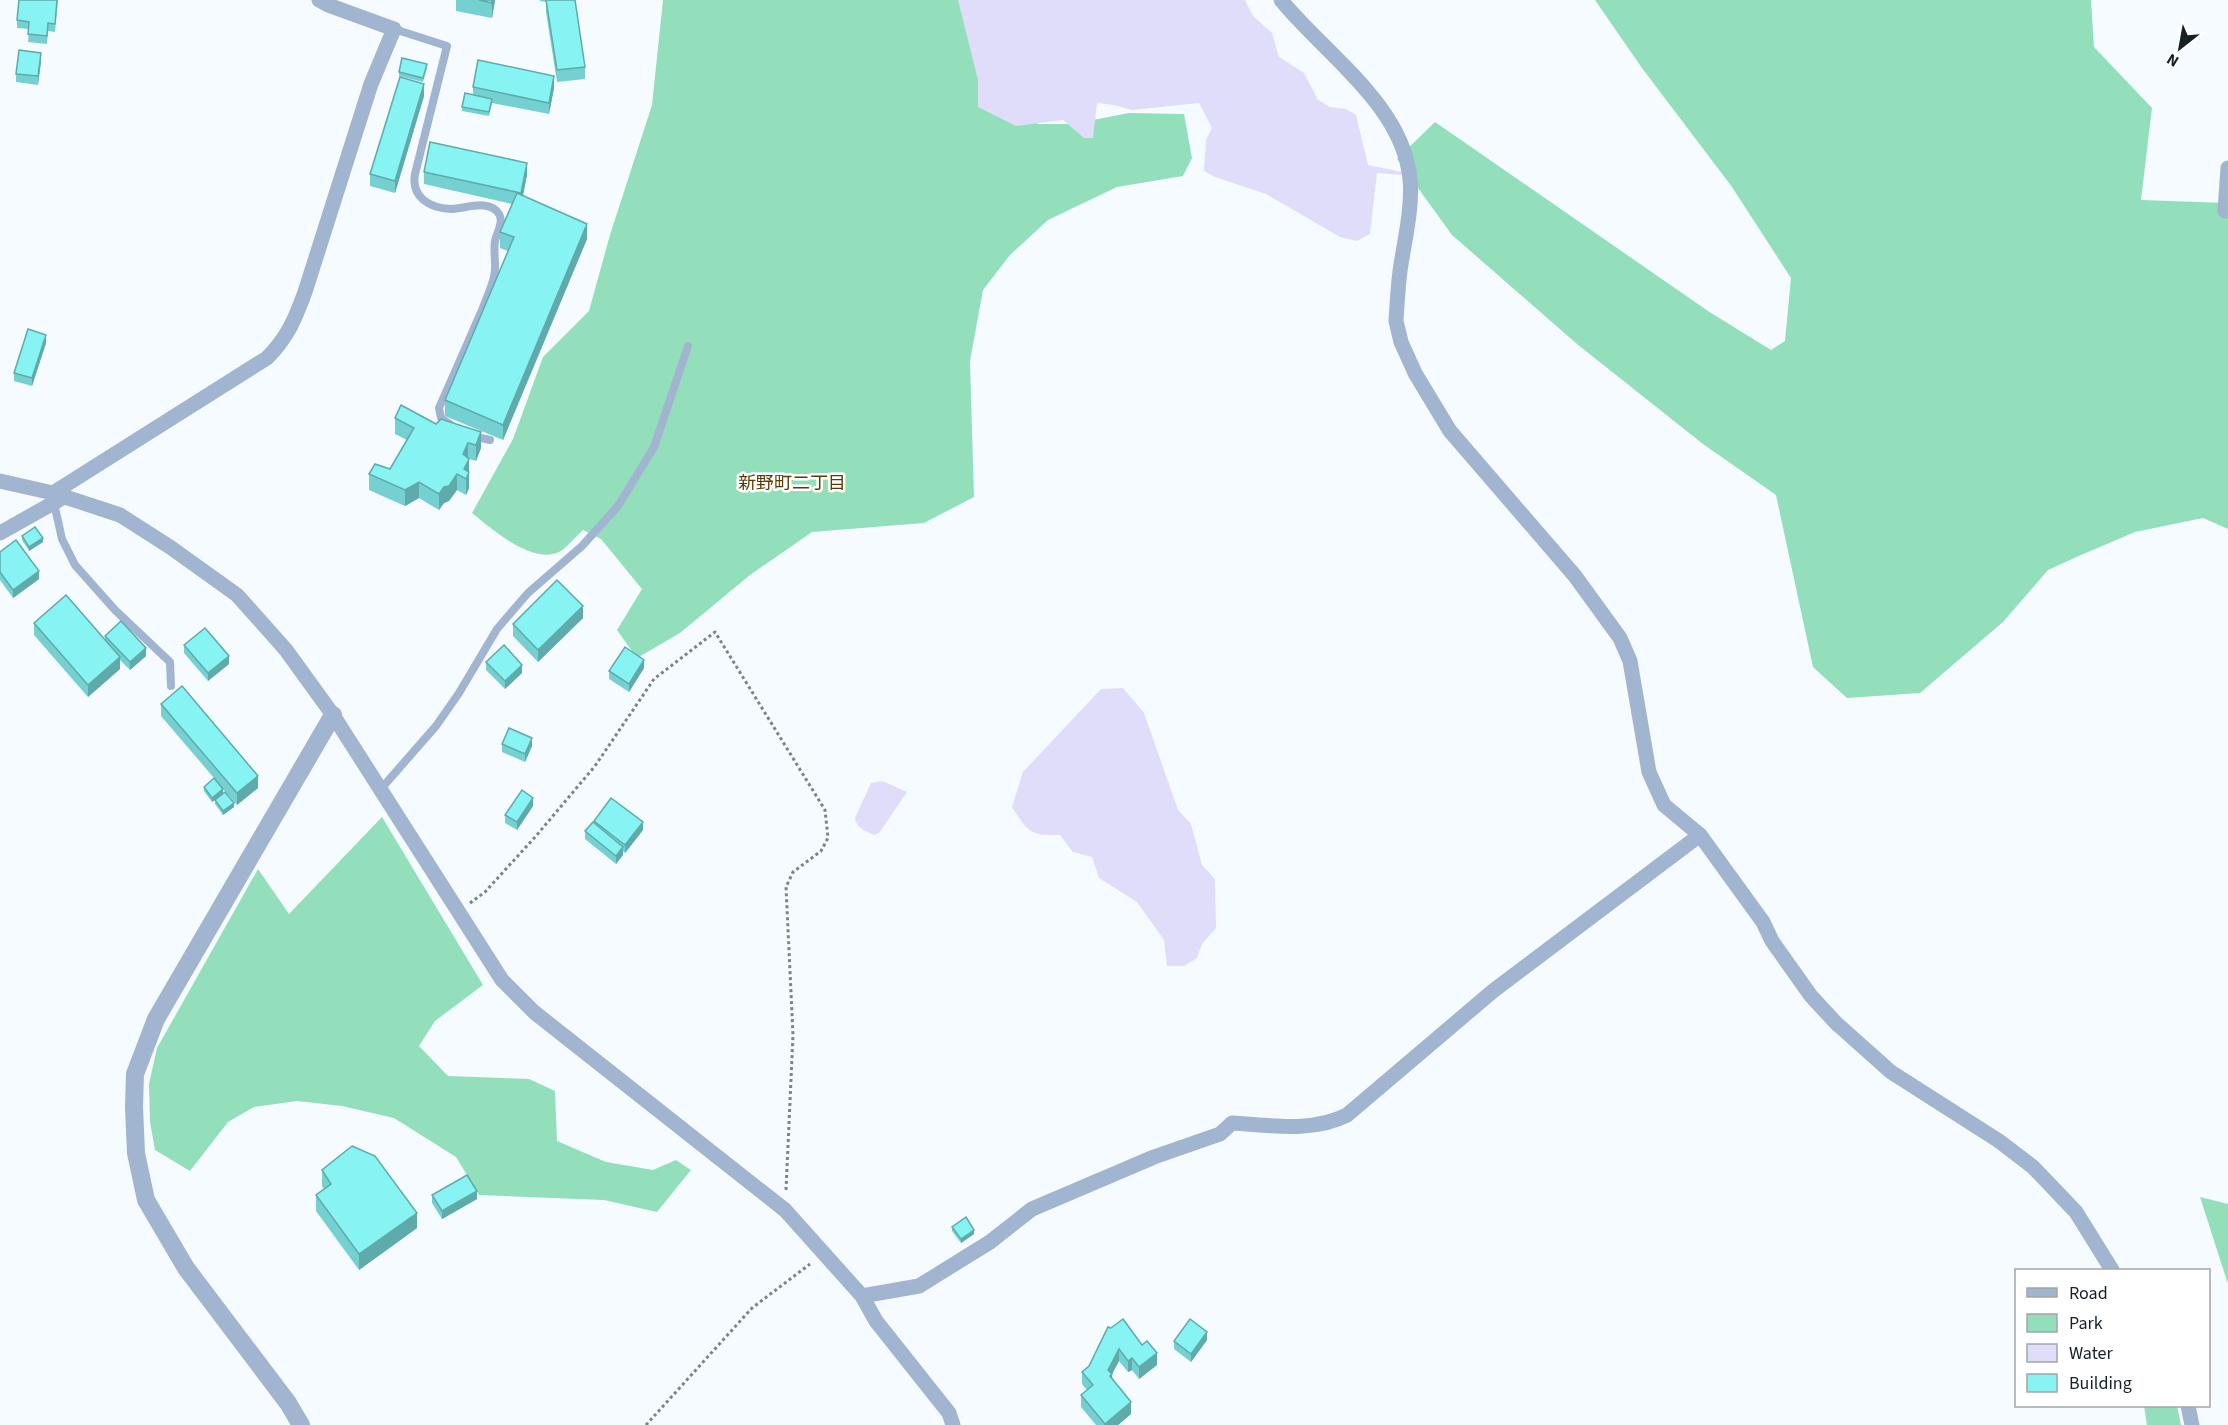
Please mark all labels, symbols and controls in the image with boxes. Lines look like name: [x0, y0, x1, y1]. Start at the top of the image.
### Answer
north arrow: [2150, 18, 2210, 78]
text: N: [2163, 48, 2183, 72]
district label: 新野町二丁目: [738, 471, 846, 496]
legend: [2015, 1269, 2210, 1407]
text: Road: [2069, 1281, 2108, 1306]
text: Park: [2069, 1311, 2103, 1336]
text: Water: [2069, 1341, 2113, 1366]
text: Building: [2069, 1371, 2132, 1396]

